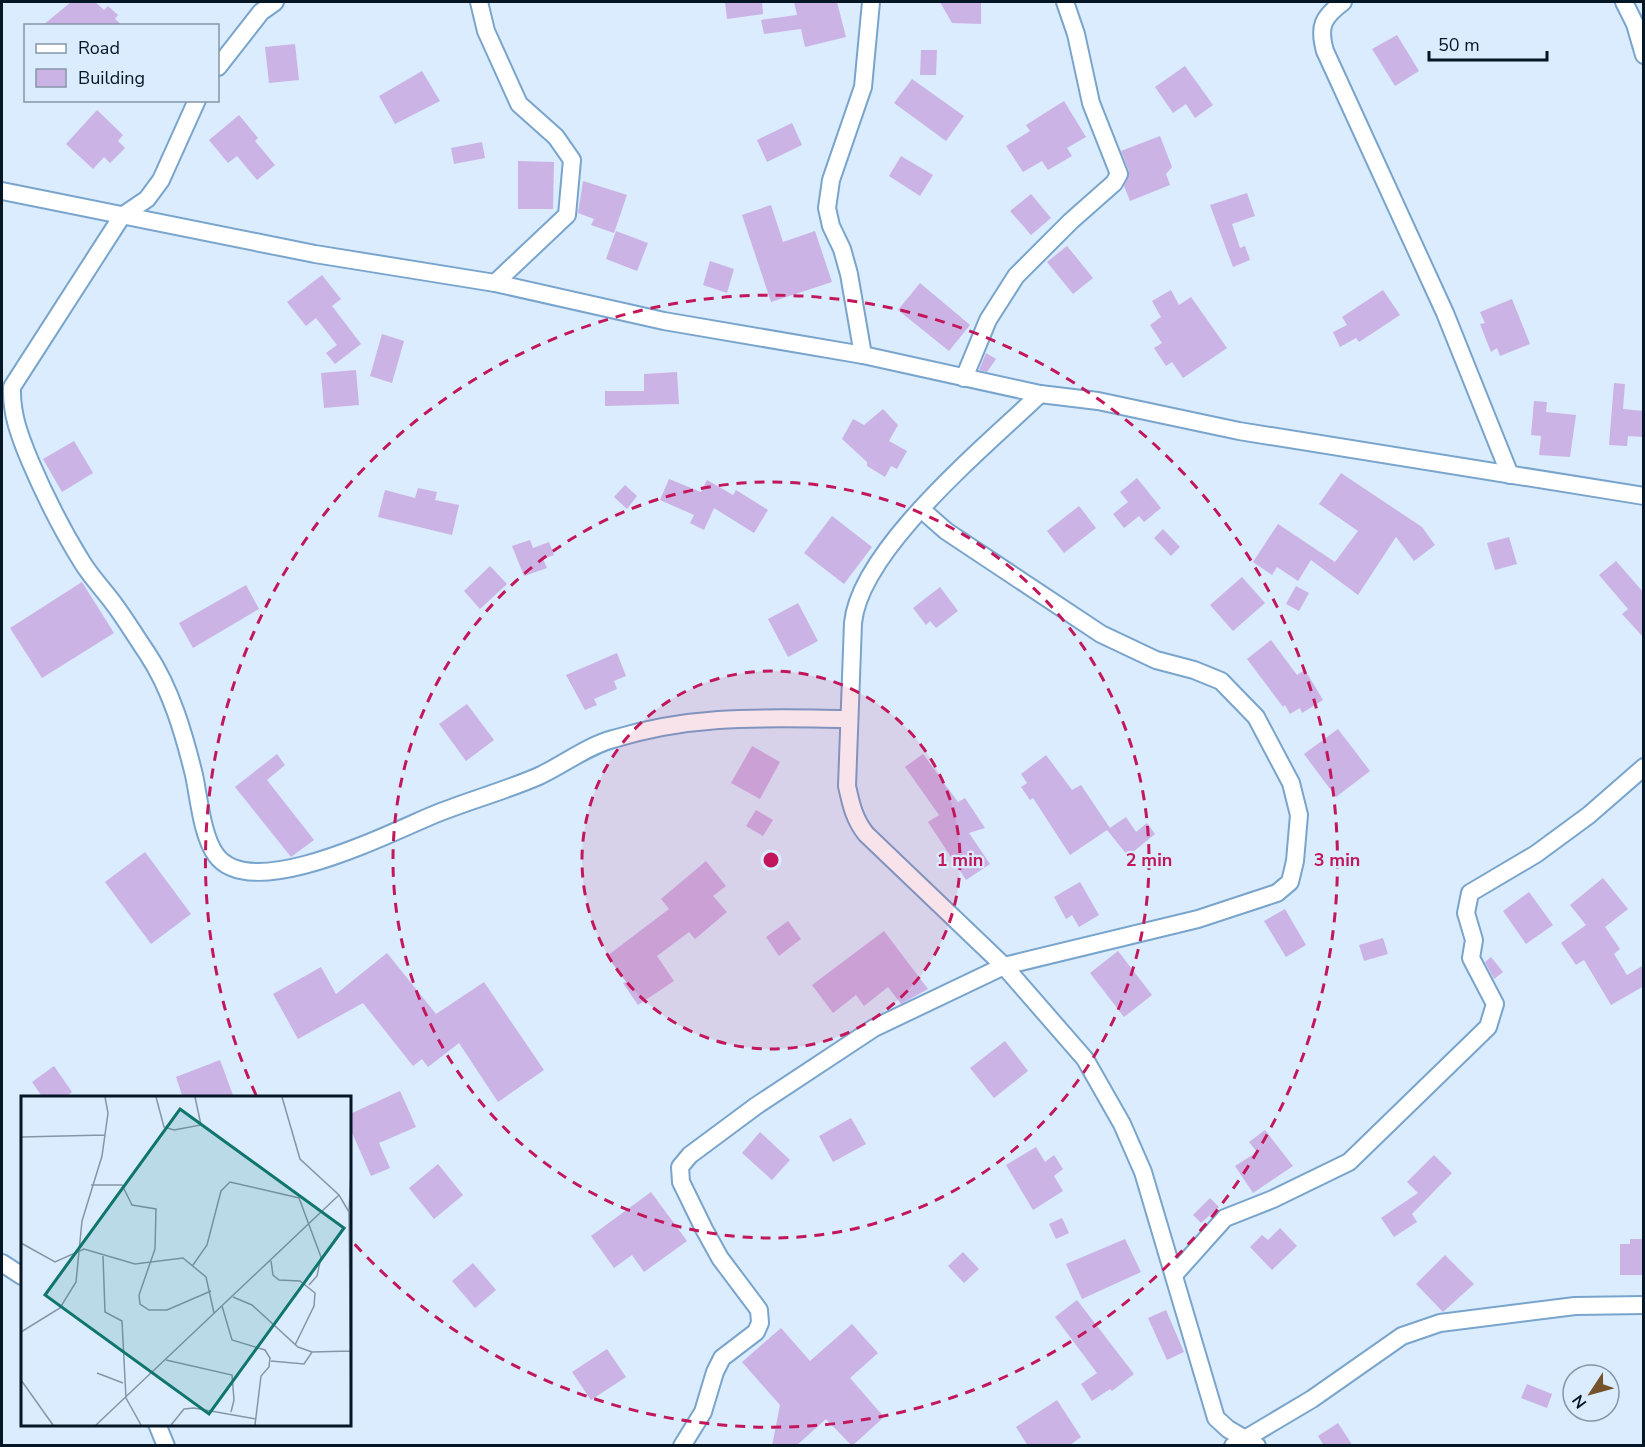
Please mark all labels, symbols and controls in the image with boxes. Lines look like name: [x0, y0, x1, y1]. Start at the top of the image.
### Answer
legend: [24, 24, 219, 102]
scale bar: [1429, 24, 1548, 62]
text: 50 m: [1438, 33, 1480, 57]
text: Road: [78, 36, 120, 60]
text: Building: [78, 66, 145, 90]
text: 1 min: [937, 848, 983, 872]
text: 2 min: [1126, 848, 1172, 872]
text: 3 min: [1314, 848, 1360, 872]
centre of rings: [761, 850, 781, 870]
inset map: [21, 1096, 351, 1426]
north arrow: [1561, 1363, 1621, 1423]
text: N: [1567, 1390, 1592, 1413]

